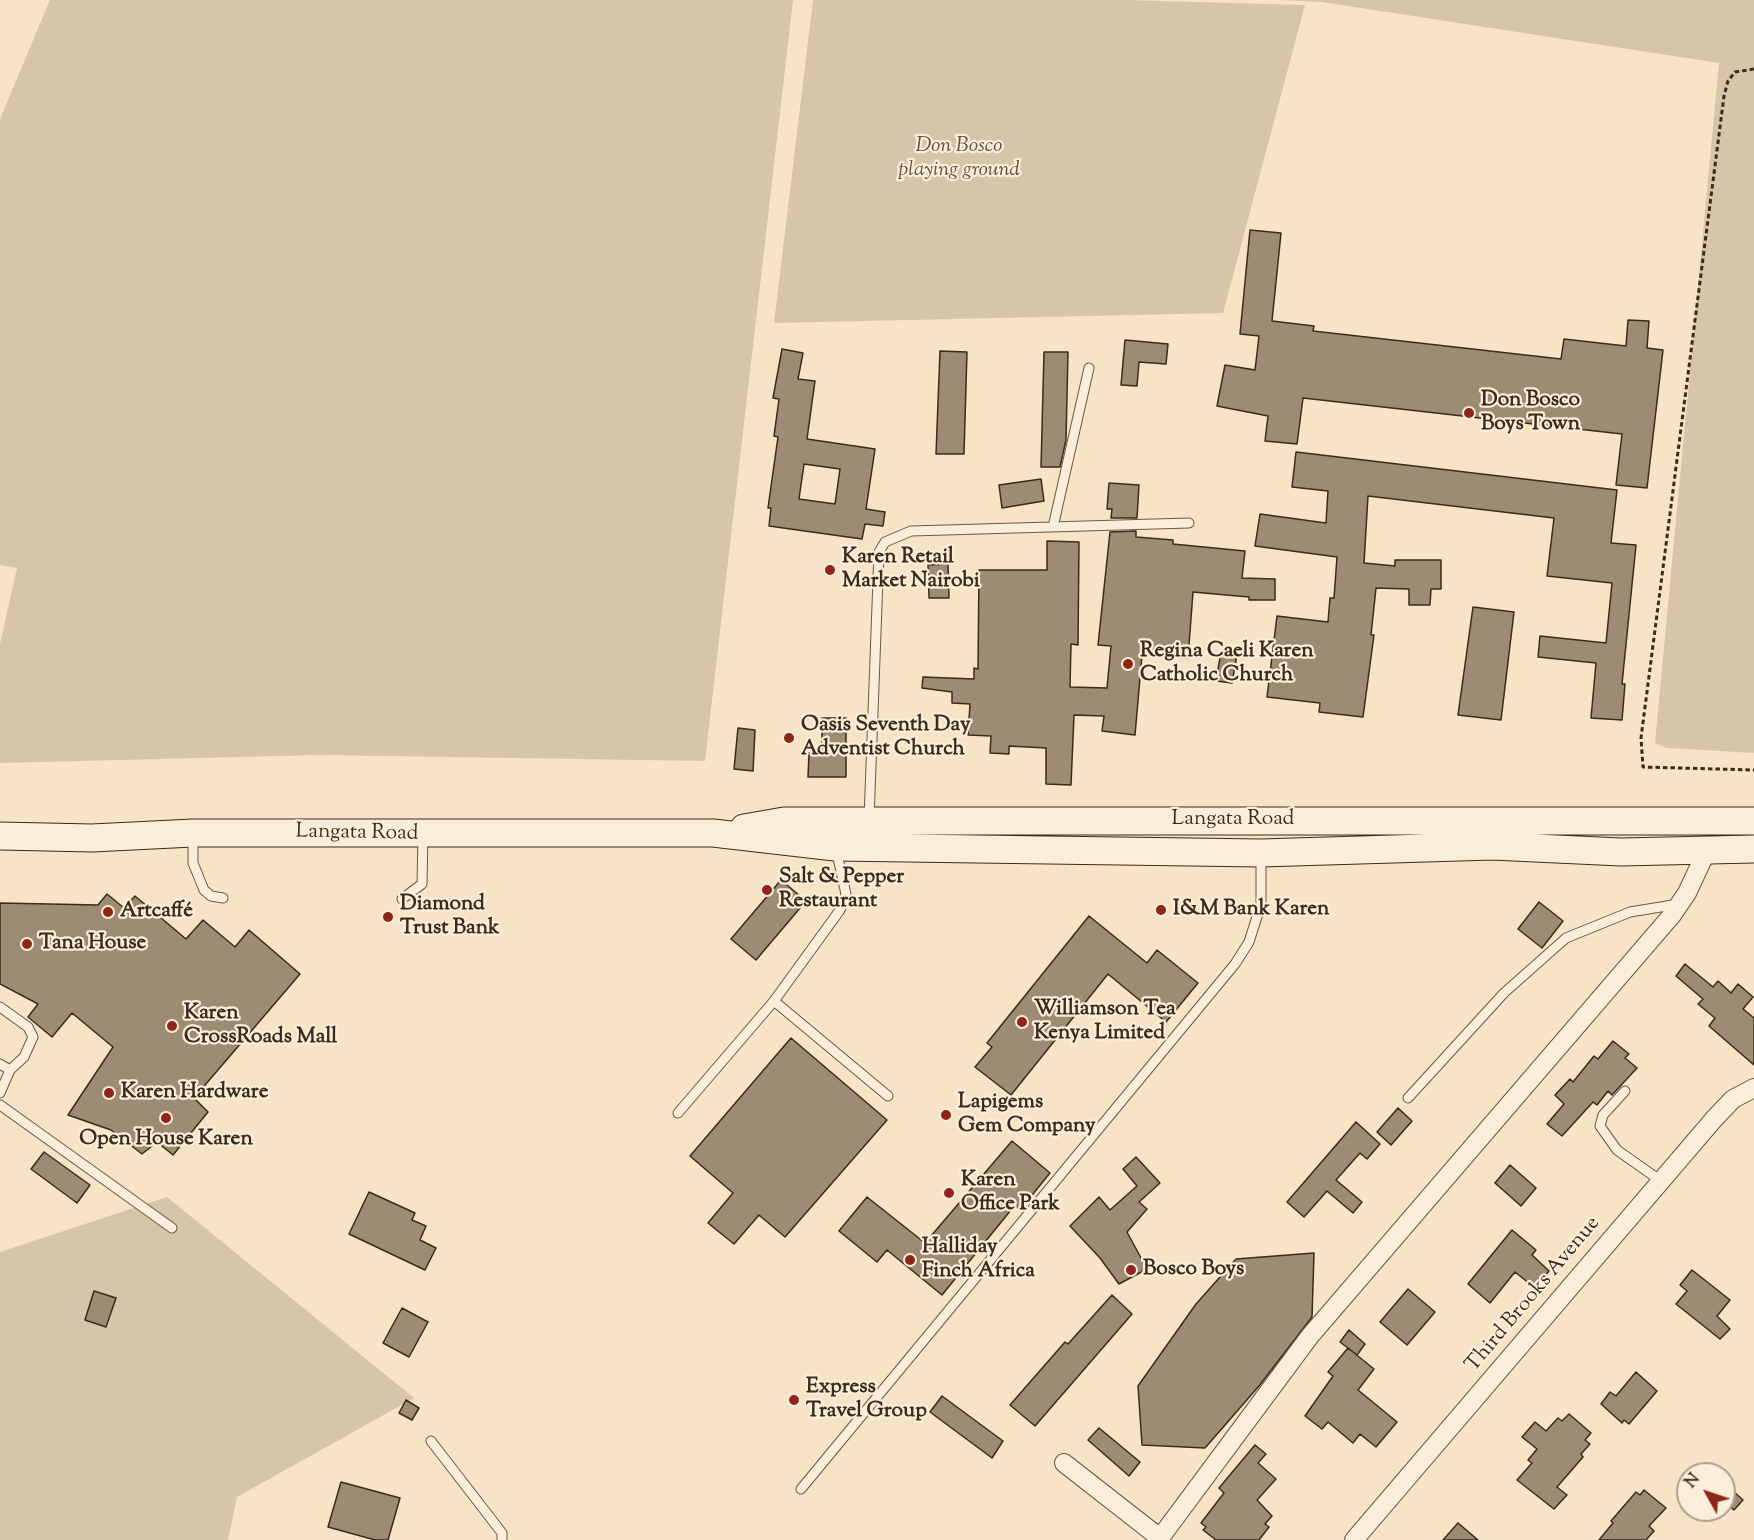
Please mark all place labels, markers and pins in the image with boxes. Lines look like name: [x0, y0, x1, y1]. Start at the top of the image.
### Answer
place label: Don Bosco Boys Town: [1481, 388, 1580, 438]
marker: Don Bosco Boys Town: [1462, 406, 1476, 420]
place label: Karen Retail Market Nairobi: [842, 545, 980, 595]
marker: Karen Retail Market Nairobi: [823, 563, 837, 577]
place label: Regina Caeli Karen Catholic Church: [1140, 639, 1314, 689]
marker: Regina Caeli Karen Catholic Church: [1121, 657, 1135, 671]
place label: Oasis Seventh Day Adventist Church: [801, 713, 970, 763]
marker: Oasis Seventh Day Adventist Church: [782, 731, 796, 745]
place label: Salt & Pepper Restaurant: [779, 865, 904, 915]
marker: Salt & Pepper Restaurant: [760, 883, 774, 897]
place label: Diamond Trust Bank: [400, 892, 500, 942]
place label: I&M Bank Karen: [1173, 897, 1329, 923]
place label: Artcaffé: [120, 899, 193, 925]
marker: I&M Bank Karen: [1154, 903, 1168, 917]
marker: Artcaffé: [101, 905, 115, 919]
marker: Diamond Trust Bank: [381, 910, 395, 924]
place label: Tana House: [39, 931, 146, 957]
marker: Tana House: [20, 937, 34, 951]
place label: Williamson Tea Kenya Limited: [1034, 997, 1176, 1047]
place label: Karen CrossRoads Mall: [184, 1001, 337, 1051]
marker: Williamson Tea Kenya Limited: [1015, 1015, 1029, 1029]
marker: Karen CrossRoads Mall: [165, 1019, 179, 1033]
place label: Karen Hardware: [121, 1080, 268, 1106]
marker: Karen Hardware: [102, 1086, 116, 1100]
place label: Lapigems Gem Company: [958, 1090, 1095, 1140]
marker: Lapigems Gem Company: [939, 1108, 953, 1122]
marker: Open House Karen: [159, 1111, 173, 1125]
place label: Open House Karen: [79, 1127, 253, 1153]
place label: Karen Office Park: [961, 1168, 1060, 1218]
marker: Karen Office Park: [942, 1186, 956, 1200]
place label: Halliday Finch Africa: [922, 1235, 1035, 1285]
marker: Halliday Finch Africa: [903, 1253, 917, 1267]
place label: Bosco Boys: [1143, 1257, 1244, 1283]
marker: Bosco Boys: [1124, 1263, 1138, 1277]
place label: Express Travel Group: [806, 1375, 927, 1425]
marker: Express Travel Group: [787, 1393, 801, 1407]

